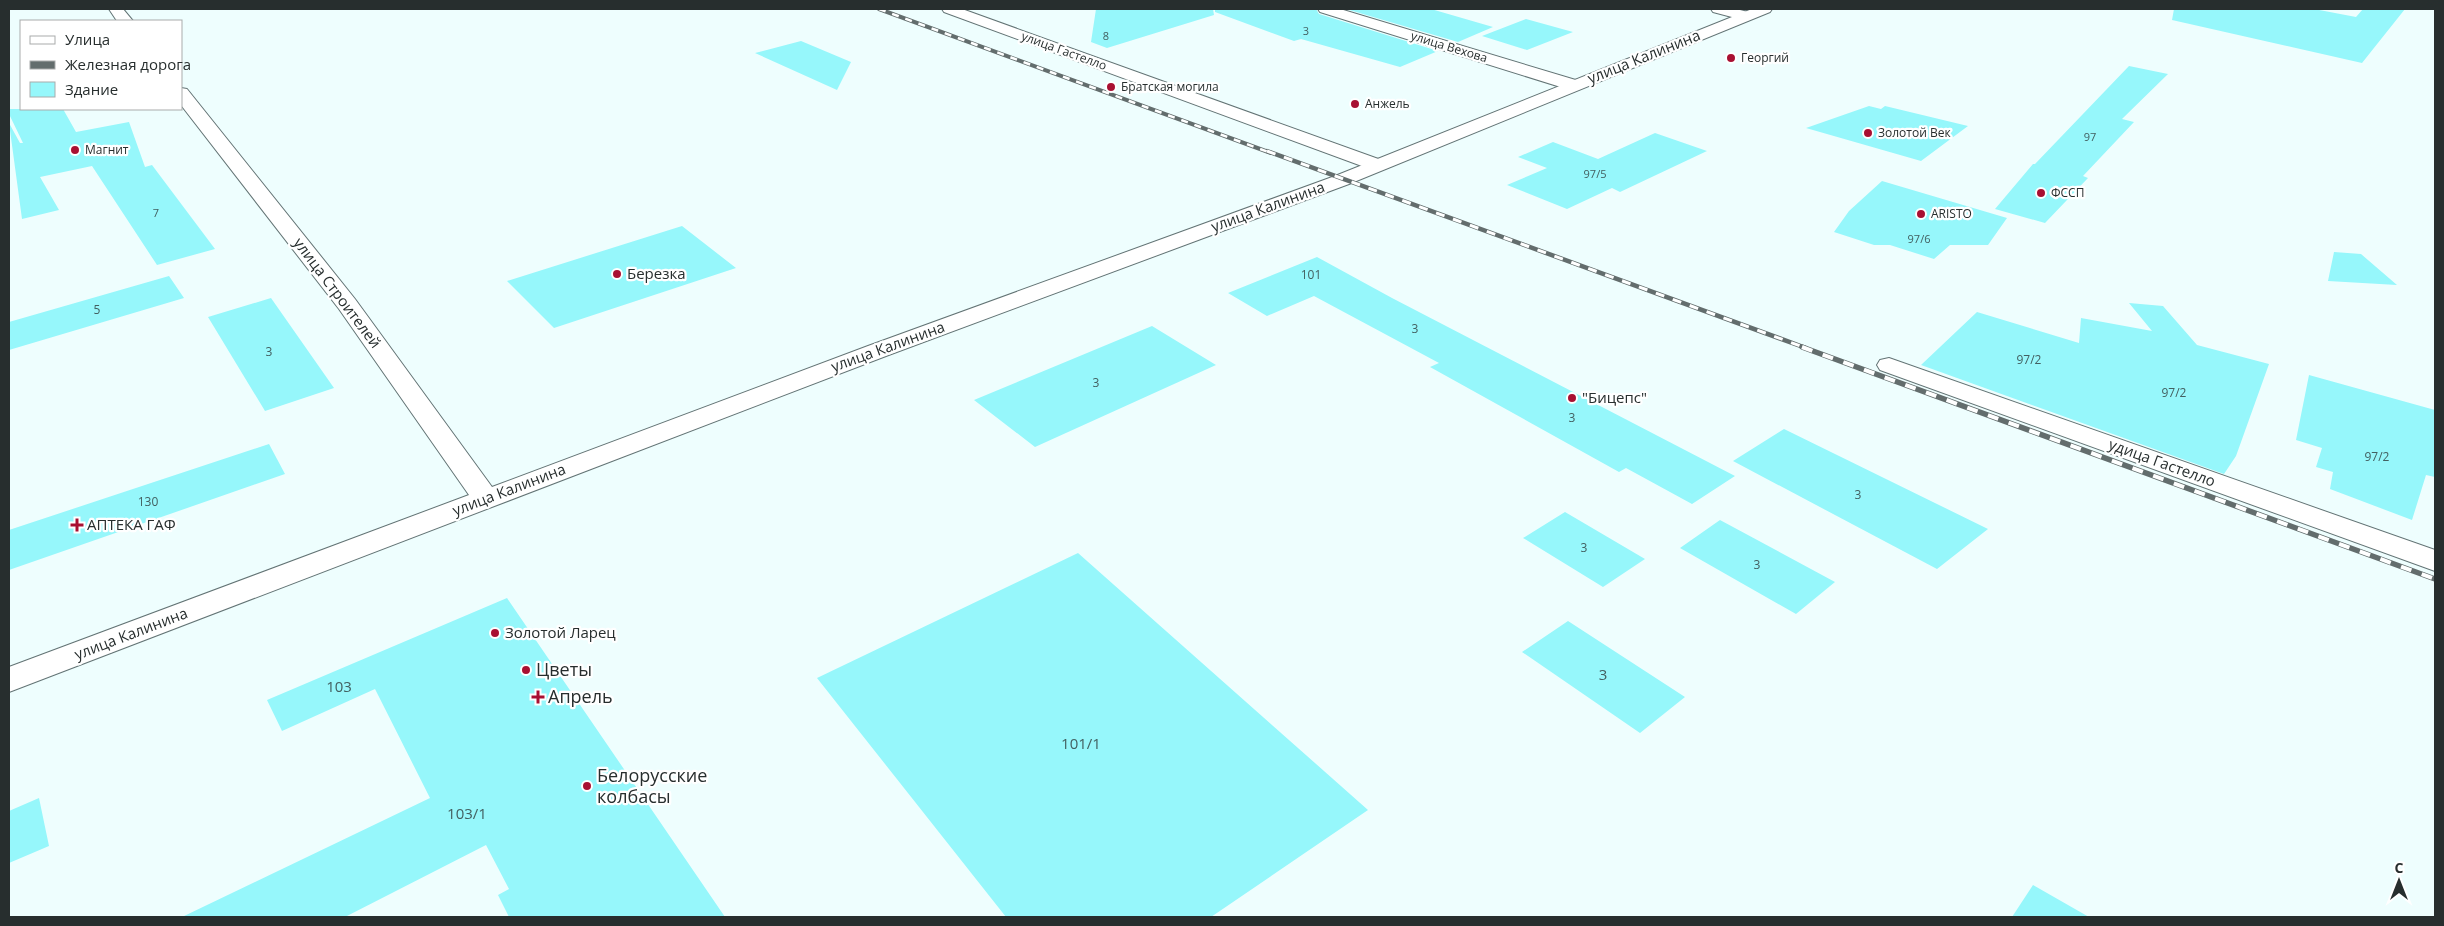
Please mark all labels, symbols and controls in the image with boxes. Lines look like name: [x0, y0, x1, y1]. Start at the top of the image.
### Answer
legend: [20, 20, 182, 110]
house number: 3: [1303, 23, 1309, 38]
street label: улица Калинина: [1584, 24, 1703, 88]
street label: улица Гастелло: [1019, 27, 1109, 74]
street label: улица Вехова: [1409, 27, 1490, 66]
house number: 8: [1103, 28, 1109, 43]
text: Улица: [65, 29, 110, 49]
place label: Георгий: [1741, 49, 1789, 66]
marker: Георгий: [1725, 52, 1737, 64]
text: Железная дорога: [65, 54, 191, 74]
place label: Братская могила: [1121, 78, 1219, 95]
text: Здание: [65, 79, 118, 99]
marker: Братская могила: [1105, 81, 1117, 93]
place label: Анжель: [1365, 95, 1410, 112]
marker: Анжель: [1349, 98, 1361, 110]
place label: Золотой Век: [1878, 124, 1951, 141]
marker: Золотой Век: [1862, 127, 1874, 139]
house number: 97: [2084, 129, 2096, 144]
place label: Магнит: [85, 141, 129, 158]
marker: Магнит: [69, 144, 81, 156]
house number: 97/5: [1584, 166, 1606, 181]
street label: улица Калинина: [1208, 176, 1327, 236]
place label: ФССП: [2051, 184, 2084, 201]
marker: ФССП: [2035, 187, 2047, 199]
house number: 7: [153, 205, 159, 220]
place label: ARISTO: [1931, 205, 1972, 222]
marker: ARISTO: [1915, 208, 1927, 220]
house number: 97/6: [1908, 231, 1930, 246]
street label: улица Строителей: [290, 233, 386, 352]
place label: Березка: [627, 263, 686, 283]
house number: 101: [1301, 266, 1321, 283]
marker: Березка: [611, 268, 623, 280]
house number: 5: [94, 301, 101, 318]
street label: улица Калинина: [828, 316, 947, 376]
house number: 3: [1412, 320, 1419, 337]
house number: 3: [266, 343, 273, 360]
house number: 97/2: [2017, 351, 2042, 368]
house number: 3: [1093, 374, 1100, 391]
house number: 97/2: [2162, 384, 2187, 401]
place label: "Бицепс": [1582, 387, 1647, 407]
marker: "Бицепс": [1566, 392, 1578, 404]
house number: 3: [1569, 409, 1576, 426]
street label: удица Гастелло: [2106, 433, 2219, 491]
house number: 97/2: [2365, 448, 2390, 465]
street label: улица Калинина: [449, 458, 568, 520]
house number: 3: [1855, 486, 1862, 503]
house number: 130: [138, 493, 158, 510]
place label: АПТЕКА ГАФ: [87, 514, 176, 534]
marker: АПТЕКА ГАФ: [71, 519, 83, 531]
house number: 3: [1581, 539, 1588, 556]
house number: 3: [1754, 556, 1761, 573]
street label: улица Калинина: [71, 602, 190, 664]
place label: Золотой Ларец: [505, 622, 616, 642]
marker: Золотой Ларец: [489, 627, 501, 639]
place label: Цветы: [536, 657, 592, 681]
marker: Цветы: [520, 664, 532, 676]
house number: 3: [1599, 664, 1607, 684]
house number: 103: [326, 676, 352, 696]
place label: Апрель: [548, 684, 613, 708]
marker: Апрель: [532, 691, 544, 703]
house number: 101/1: [1061, 733, 1101, 753]
place label: Белорусские колбасы: [597, 763, 707, 808]
marker: Белорусские колбасы: [581, 780, 593, 792]
house number: 103/1: [447, 803, 487, 823]
north arrow: [2374, 856, 2424, 906]
text: С: [2395, 858, 2404, 877]

